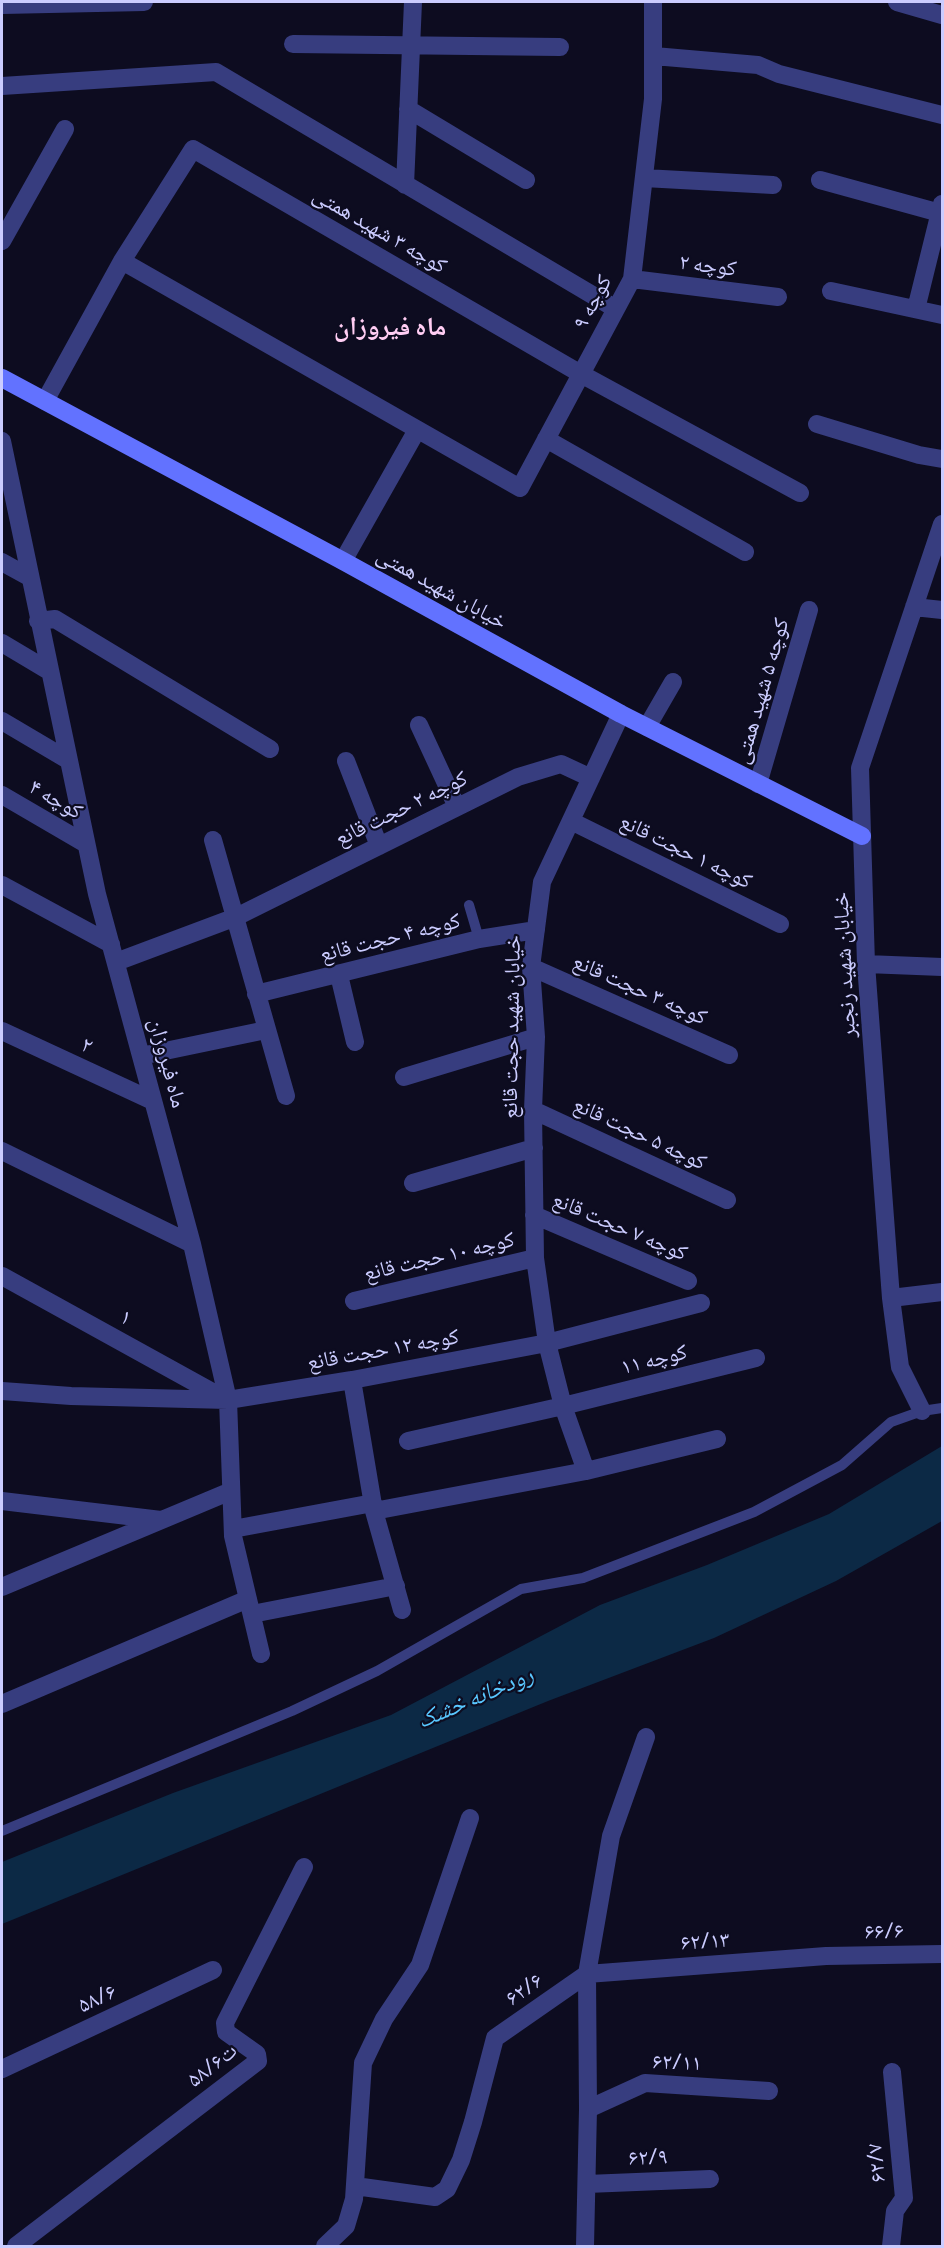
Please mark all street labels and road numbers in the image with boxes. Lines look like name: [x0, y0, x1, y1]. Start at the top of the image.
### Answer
street label: کوچه ۳ شهید همتی: [308, 181, 452, 279]
street label: کوچه ۲: [678, 248, 738, 282]
street label: کوچه ۹: [567, 270, 617, 334]
street label: خیابان شهید همتی: [372, 541, 512, 635]
street label: کوچه ۵ شهید همتی: [728, 615, 794, 767]
street label: کوچه ۲ حجت قانع: [331, 765, 471, 851]
street label: کوچه ۴: [25, 773, 87, 825]
street label: کوچه ۱ حجت قانع: [616, 808, 756, 894]
street label: خیابان شهید رنجبر: [827, 891, 861, 1039]
street label: کوچه ۴ حجت قانع: [317, 907, 463, 967]
street label: خیابان شهید حجت قانع: [496, 935, 526, 1119]
street label: کوچه ۳ حجت قانع: [569, 948, 711, 1030]
street label: ماه فیروزان: [143, 1015, 193, 1111]
street label: ۲: [77, 1031, 97, 1059]
street label: کوچه ۵ حجت قانع: [569, 1091, 711, 1175]
street label: کوچه ۷ حجت قانع: [549, 1186, 691, 1266]
street label: کوچه ۱۰ حجت قانع: [361, 1226, 517, 1286]
street label: ۱: [115, 1303, 137, 1331]
street label: کوچه ۱۲ حجت قانع: [305, 1323, 461, 1375]
street label: کوچه ۱۱: [618, 1338, 690, 1380]
street label: ۶۶/۶: [864, 1917, 904, 1945]
street label: ۶۲/۱۳: [679, 1926, 731, 1956]
street label: ۶۲/۶: [500, 1967, 548, 2011]
street label: ۵۸/۶: [74, 1978, 120, 2018]
street label: ۵۸/۶ت: [182, 2037, 242, 2093]
street label: ۶۲/۱۱: [652, 2048, 702, 2076]
street label: ۶۲/۷: [861, 2142, 891, 2184]
street label: ۶۲/۹: [628, 2143, 668, 2171]

